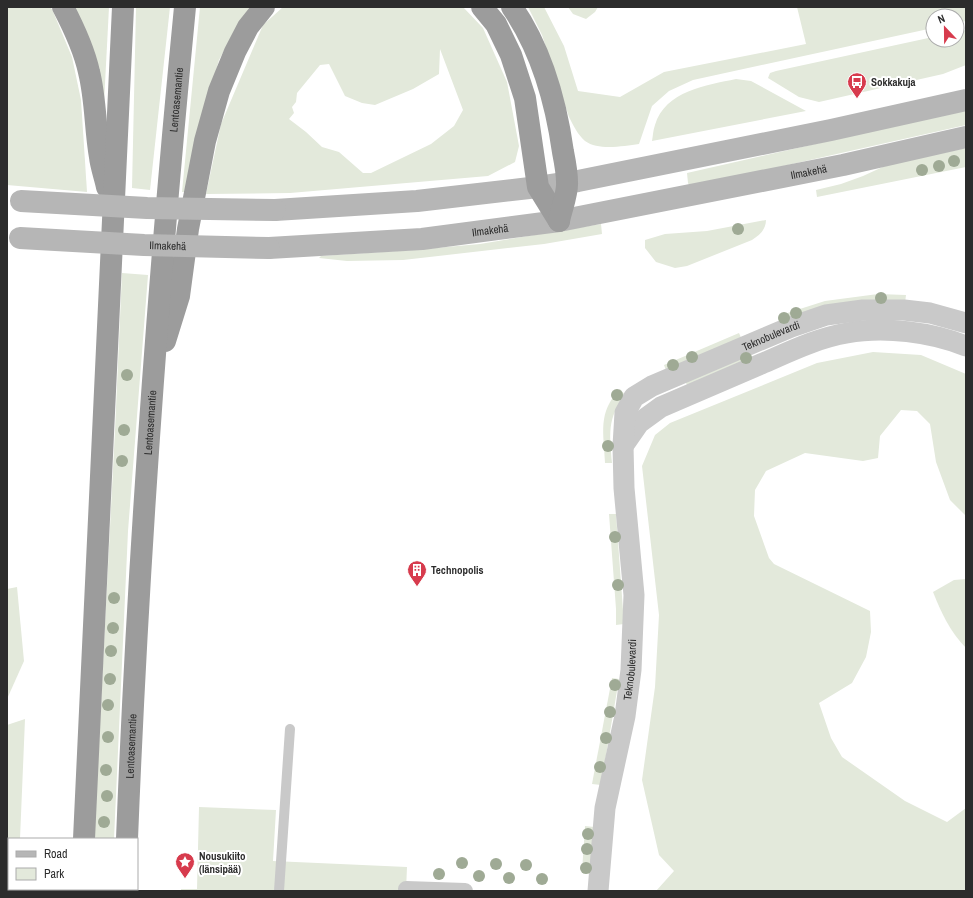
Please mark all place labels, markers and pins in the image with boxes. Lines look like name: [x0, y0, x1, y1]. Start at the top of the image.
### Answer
bus stop icon: Sokkakuja: [846, 71, 868, 99]
place label: Sokkakuja: [871, 75, 916, 89]
building icon: Technopolis: [406, 559, 428, 587]
place label: Technopolis: [431, 563, 483, 577]
place label: Nousukiito (länsipää): [199, 849, 246, 876]
place icon: Nousukiito (länsipää): [174, 851, 196, 879]

